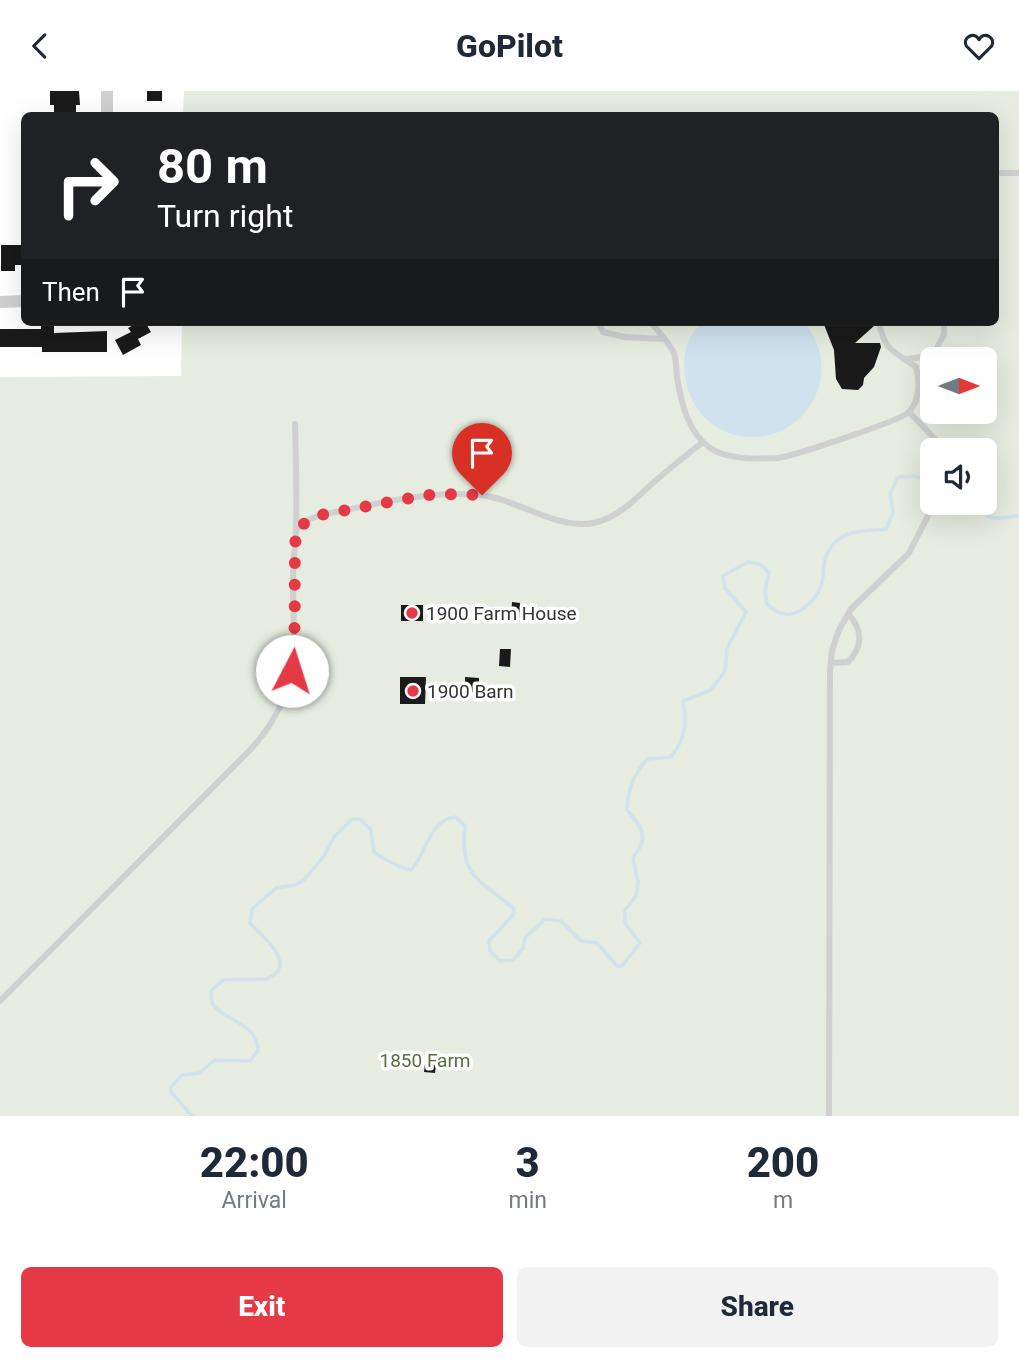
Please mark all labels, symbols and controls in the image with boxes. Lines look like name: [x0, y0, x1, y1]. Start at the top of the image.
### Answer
icon: back: [21, 27, 59, 65]
text: GoPilot: [456, 27, 563, 65]
icon: heart: [960, 27, 998, 65]
text: 80 m: [157, 138, 268, 195]
icon: right: [42, 140, 133, 231]
text: Turn right: [157, 197, 293, 235]
icon: arrive: [114, 273, 152, 311]
text: Then: [42, 277, 100, 307]
north arrow: [920, 347, 998, 423]
map controls: [920, 347, 997, 515]
pin: [452, 423, 512, 495]
icon: arrive: [463, 434, 501, 472]
button: sound: [920, 438, 997, 515]
place label: 1900 Farm House: [426, 602, 577, 625]
marker: 1900 Farm House: [404, 605, 420, 621]
position arrow: [255, 634, 329, 708]
place label: 1900 Barn: [427, 680, 514, 703]
marker: 1900 Barn: [405, 683, 421, 699]
park label: 1850 Farm: [379, 1049, 471, 1072]
text: 22:00: [200, 1138, 309, 1187]
text: 3: [516, 1138, 540, 1187]
text: 200: [747, 1138, 819, 1187]
text: Arrival: [222, 1187, 287, 1214]
text: min: [508, 1187, 547, 1214]
text: m: [773, 1187, 793, 1214]
button: Exit: [21, 1267, 503, 1347]
button: Share: [517, 1267, 998, 1347]

